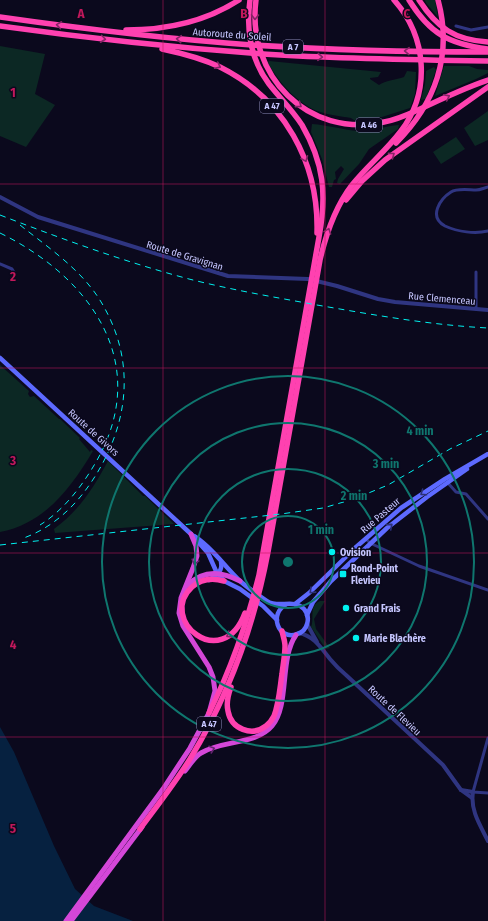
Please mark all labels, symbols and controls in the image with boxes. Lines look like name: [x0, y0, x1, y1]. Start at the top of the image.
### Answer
text: A: [76, 6, 85, 21]
text: B: [240, 6, 248, 21]
text: C: [404, 6, 411, 21]
one-way arrow: [251, 14, 259, 20]
one-way arrow: [56, 21, 62, 30]
street label: Autoroute du Soleil: [192, 26, 272, 44]
one-way arrow: [176, 34, 182, 43]
one-way arrow: [100, 35, 107, 44]
road number: A 7: [283, 40, 303, 54]
one-way arrow: [404, 47, 410, 55]
one-way arrow: [317, 53, 323, 61]
one-way arrow: [214, 61, 221, 69]
text: 1: [10, 85, 16, 100]
one-way arrow: [442, 94, 450, 102]
road number: A 47: [260, 99, 284, 113]
one-way arrow: [294, 100, 301, 107]
road number: A 46: [356, 118, 382, 132]
one-way arrow: [387, 152, 394, 159]
one-way arrow: [300, 155, 308, 162]
one-way arrow: [323, 228, 331, 235]
street label: Route de Gravignan: [145, 239, 225, 273]
text: 2: [9, 269, 16, 284]
street label: Rue Clemenceau: [408, 290, 476, 308]
street label: Route de Givors: [65, 407, 121, 459]
text: 4 min: [406, 424, 434, 438]
text: 3: [9, 453, 16, 468]
text: 3 min: [372, 457, 399, 471]
one-way arrow: [420, 488, 427, 495]
text: 2 min: [340, 489, 367, 503]
street label: Rue Pasteur: [358, 495, 403, 536]
text: 1 min: [308, 523, 334, 537]
one-way arrow: [385, 523, 392, 530]
marker: Ovision: [327, 547, 337, 557]
place label: Ovision: [340, 547, 371, 559]
centre of rings: [281, 555, 295, 569]
one-way arrow: [191, 558, 200, 565]
place label: Rond-Point Flevieu: [351, 563, 399, 587]
marker: Rond-Point Flevieu: [338, 569, 348, 579]
one-way arrow: [309, 586, 316, 593]
marker: Grand Frais: [341, 603, 351, 613]
place label: Grand Frais: [354, 603, 401, 615]
one-way arrow: [226, 630, 233, 637]
place label: Marie Blachère: [364, 632, 426, 645]
marker: Marie Blachère: [351, 633, 361, 643]
text: 4: [10, 637, 17, 652]
street label: Route de Flevieu: [365, 683, 423, 738]
road number: A 47: [197, 717, 221, 731]
one-way arrow: [208, 745, 215, 753]
text: 5: [10, 821, 16, 836]

